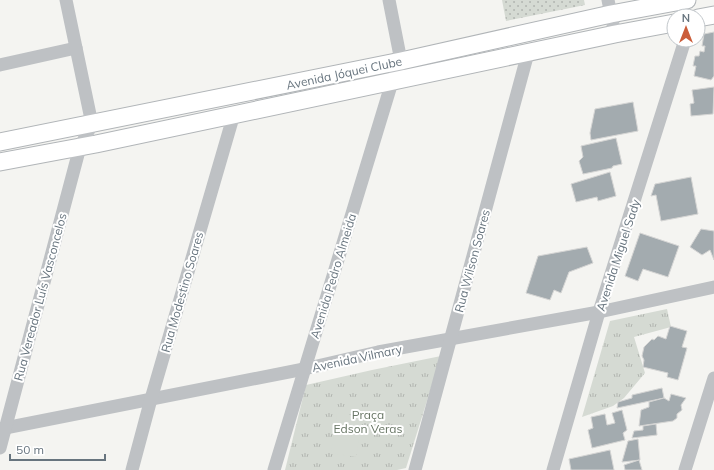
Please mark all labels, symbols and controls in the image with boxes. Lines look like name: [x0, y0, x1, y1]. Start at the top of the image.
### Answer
north arrow: [666, 8, 706, 48]
text: N: [682, 11, 690, 25]
street label: Avenida Jóquei Clube: [285, 53, 403, 93]
street label: Avenida Miguel Sady: [593, 197, 643, 313]
street label: Rua Wilson Soares: [451, 208, 493, 314]
street label: Rua Vereador Luís Vasconcelos: [10, 211, 70, 383]
street label: Avenida Pedro Almeida: [307, 212, 359, 340]
street label: Rua Modestino Soares: [158, 230, 206, 354]
street label: Avenida Vilmary: [311, 341, 404, 375]
park label: Praça Edson Veras: [334, 407, 402, 436]
scale bar: [10, 436, 105, 462]
text: 50 m: [16, 442, 44, 457]

